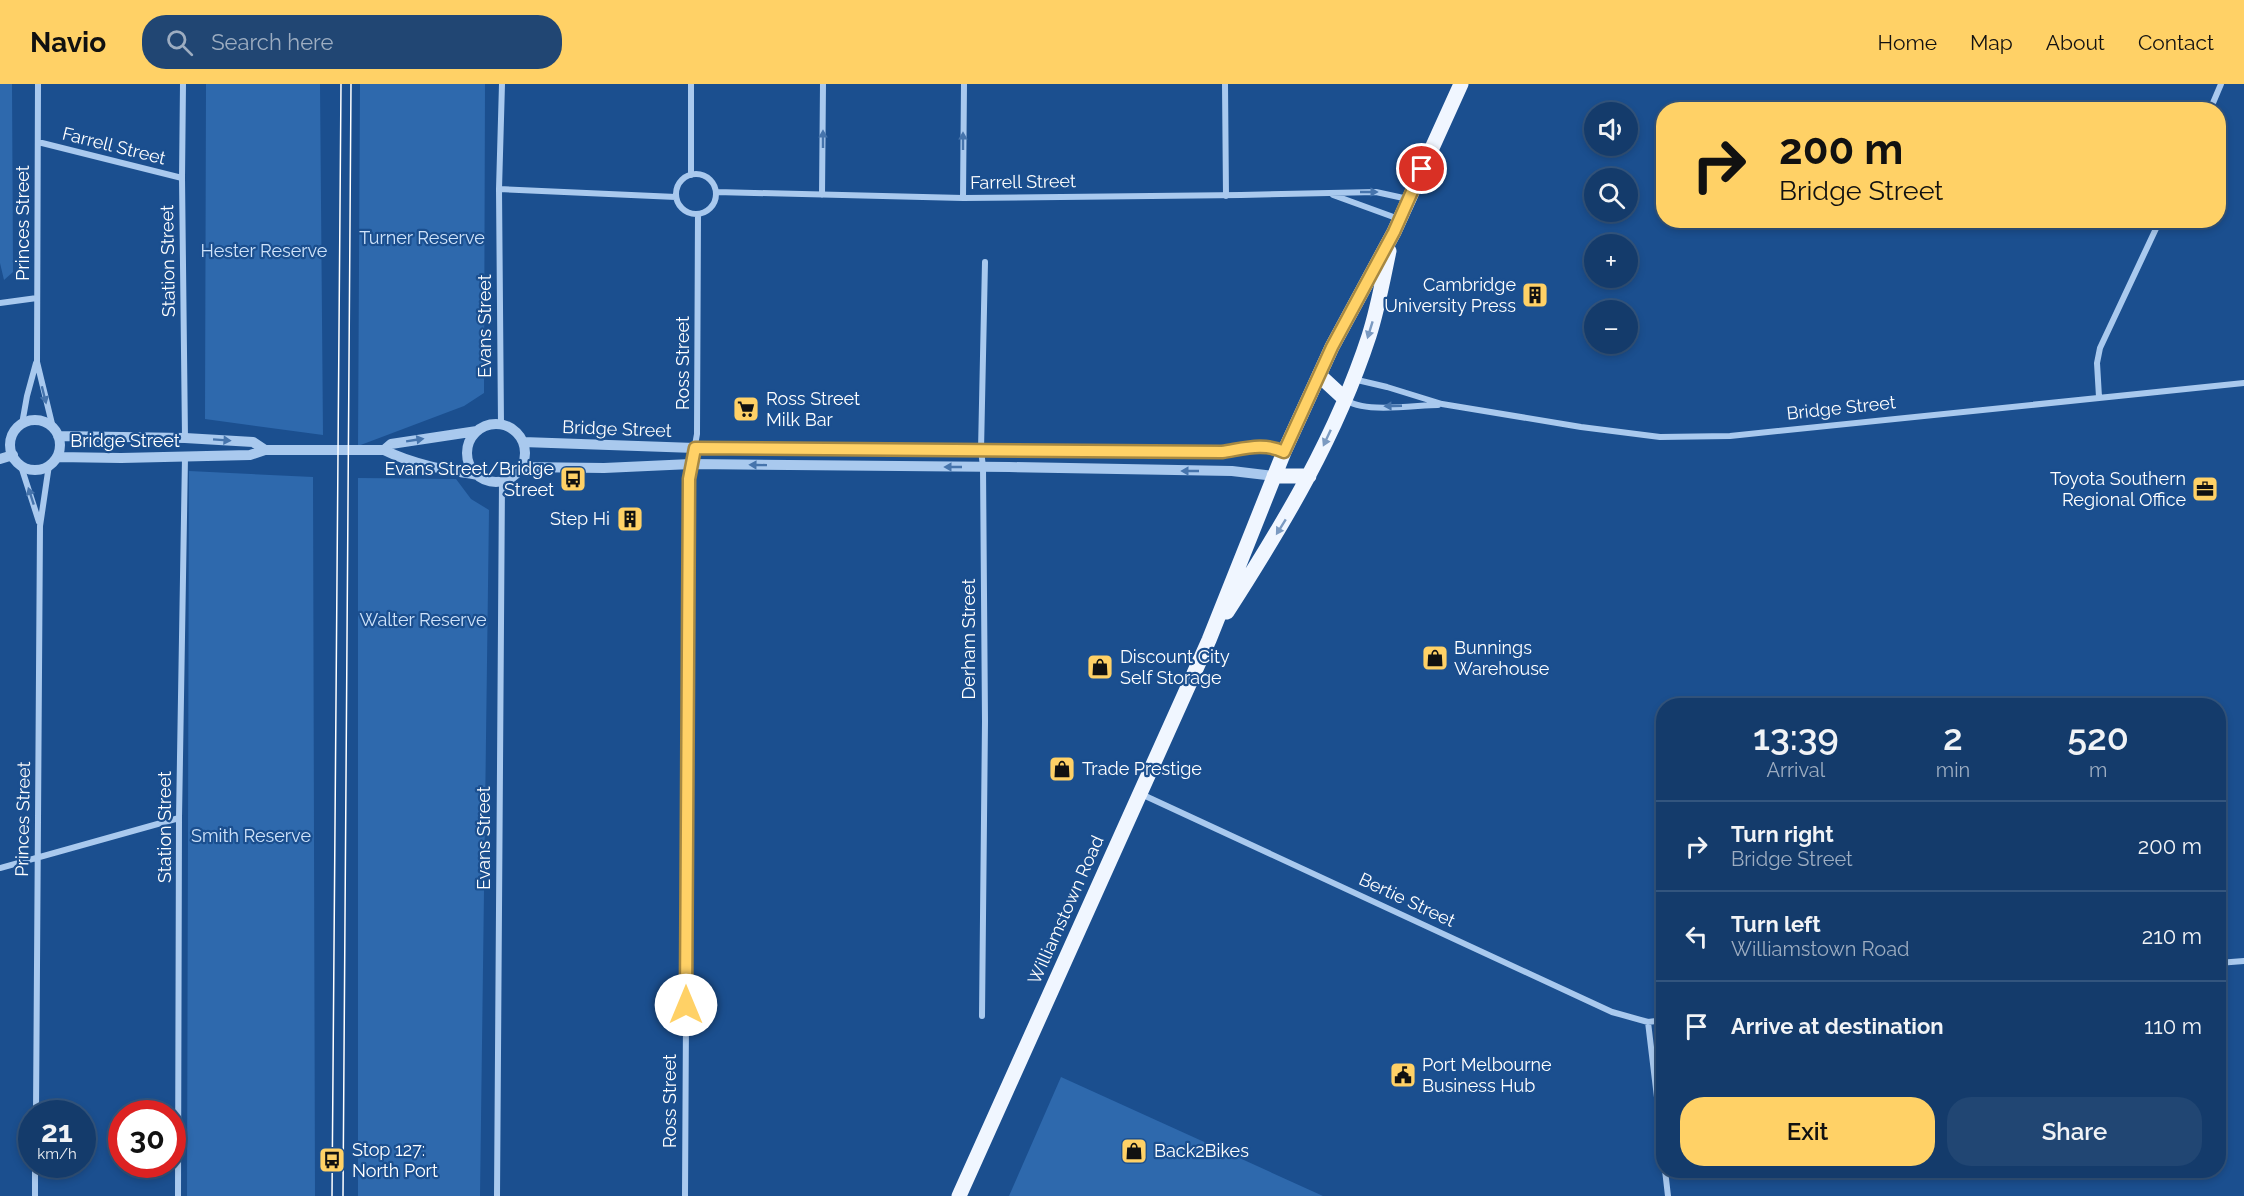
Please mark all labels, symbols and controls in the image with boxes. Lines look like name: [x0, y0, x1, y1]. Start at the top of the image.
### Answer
search box: [142, 15, 562, 69]
text: Navio: [30, 26, 106, 59]
icon: search: [163, 26, 196, 59]
text: Search here: [211, 29, 333, 55]
text: Home: [1878, 30, 1937, 55]
text: Map: [1970, 30, 2013, 55]
text: About: [2046, 30, 2105, 55]
text: Contact: [2138, 30, 2214, 55]
map controls: [1584, 102, 1638, 354]
button: sound: [1584, 102, 1638, 156]
street label: Farrell Street: [60, 123, 168, 169]
text: 200 m: [1779, 125, 1903, 174]
icon: right: [1680, 126, 1758, 204]
one-way arrow: [818, 130, 828, 149]
one-way arrow: [958, 132, 968, 151]
pin: [1396, 143, 1447, 194]
icon: arrive: [1405, 152, 1438, 185]
street label: Princes Street: [12, 165, 33, 281]
button: search: [1584, 168, 1638, 222]
street label: Farrell Street: [970, 170, 1076, 193]
text: Bridge Street: [1779, 175, 1943, 206]
one-way arrow: [1360, 187, 1379, 197]
street label: Station Street: [156, 205, 179, 317]
park label: Turner Reserve: [359, 227, 485, 248]
button: +: [1584, 234, 1638, 288]
park label: Hester Reserve: [201, 240, 328, 261]
street label: Evans Street: [474, 274, 495, 378]
place label: Cambridge University Press: [1384, 274, 1516, 316]
building icon: Cambridge University Press: [1520, 280, 1550, 310]
button: −: [1584, 300, 1638, 354]
street label: Ross Street: [672, 316, 693, 410]
one-way arrow: [1365, 321, 1374, 339]
one-way arrow: [40, 386, 50, 404]
place label: Ross Street Milk Bar: [766, 388, 860, 430]
street label: Bridge Street: [1785, 391, 1897, 424]
supermarket icon: Ross Street Milk Bar: [731, 394, 761, 424]
one-way arrow: [1383, 402, 1402, 411]
street label: Bridge Street: [562, 416, 672, 441]
one-way arrow: [1323, 429, 1332, 446]
street label: Bridge Street: [70, 430, 180, 451]
one-way arrow: [212, 435, 231, 445]
one-way arrow: [405, 436, 424, 445]
place label: Evans Street/Bridge Street: [385, 458, 554, 500]
one-way arrow: [749, 460, 768, 470]
one-way arrow: [944, 462, 963, 472]
bus stop icon: Evans Street/Bridge Street: [558, 464, 588, 494]
one-way arrow: [1181, 466, 1200, 476]
place label: Toyota Southern Regional Office: [2050, 468, 2186, 510]
office icon: Toyota Southern Regional Office: [2190, 474, 2220, 504]
one-way arrow: [25, 487, 35, 505]
building icon: Step Hi: [615, 504, 645, 534]
place label: Step Hi: [550, 508, 610, 529]
one-way arrow: [1275, 519, 1286, 535]
street label: Derham Street: [958, 578, 979, 700]
park label: Walter Reserve: [360, 609, 487, 630]
place label: Bunnings Warehouse: [1454, 637, 1550, 679]
shop icon: Bunnings Warehouse: [1420, 643, 1450, 673]
place label: Discount City Self Storage: [1120, 646, 1230, 688]
shop icon: Discount City Self Storage: [1085, 652, 1115, 682]
text: 13:39: [1753, 716, 1839, 758]
text: 2: [1943, 716, 1963, 758]
text: 520: [2067, 716, 2129, 758]
shop icon: Trade Prestige: [1047, 754, 1077, 784]
place label: Trade Prestige: [1082, 758, 1202, 779]
text: Arrival: [1767, 758, 1825, 782]
text: min: [1936, 758, 1970, 782]
text: m: [2089, 758, 2107, 782]
street label: Princes Street: [11, 761, 34, 877]
street label: Station Street: [154, 771, 175, 883]
street label: Evans Street: [473, 786, 494, 890]
text: Turn right: [1731, 821, 1834, 847]
park label: Smith Reserve: [191, 825, 311, 846]
icon: right: [1680, 830, 1713, 863]
street label: Williamstown Road: [1023, 832, 1108, 987]
text: 200 m: [2138, 833, 2202, 859]
text: Bridge Street: [1731, 847, 1853, 871]
street label: Bertie Street: [1356, 868, 1459, 931]
text: Turn left: [1731, 911, 1821, 937]
icon: left: [1680, 920, 1713, 953]
text: 210 m: [2142, 923, 2202, 949]
text: Williamstown Road: [1731, 937, 1910, 961]
position arrow: [654, 973, 718, 1037]
icon: arrive: [1680, 1010, 1713, 1043]
text: Arrive at destination: [1731, 1013, 1944, 1039]
text: 110 m: [2144, 1013, 2202, 1039]
street label: Ross Street: [659, 1054, 680, 1148]
place label: Port Melbourne Business Hub: [1422, 1054, 1552, 1096]
public building icon: Port Melbourne Business Hub: [1388, 1060, 1418, 1090]
button: Exit: [1680, 1097, 1935, 1166]
button: Share: [1947, 1097, 2202, 1166]
speed limit sign: 30: [108, 1100, 186, 1178]
text: 21: [41, 1114, 73, 1149]
shop icon: Back2Bikes: [1119, 1136, 1149, 1166]
place label: Stop 127: North Port: [352, 1139, 438, 1181]
place label: Back2Bikes: [1154, 1140, 1249, 1161]
text: km/h: [37, 1145, 77, 1163]
bus stop icon: Stop 127: North Port: [317, 1145, 347, 1175]

